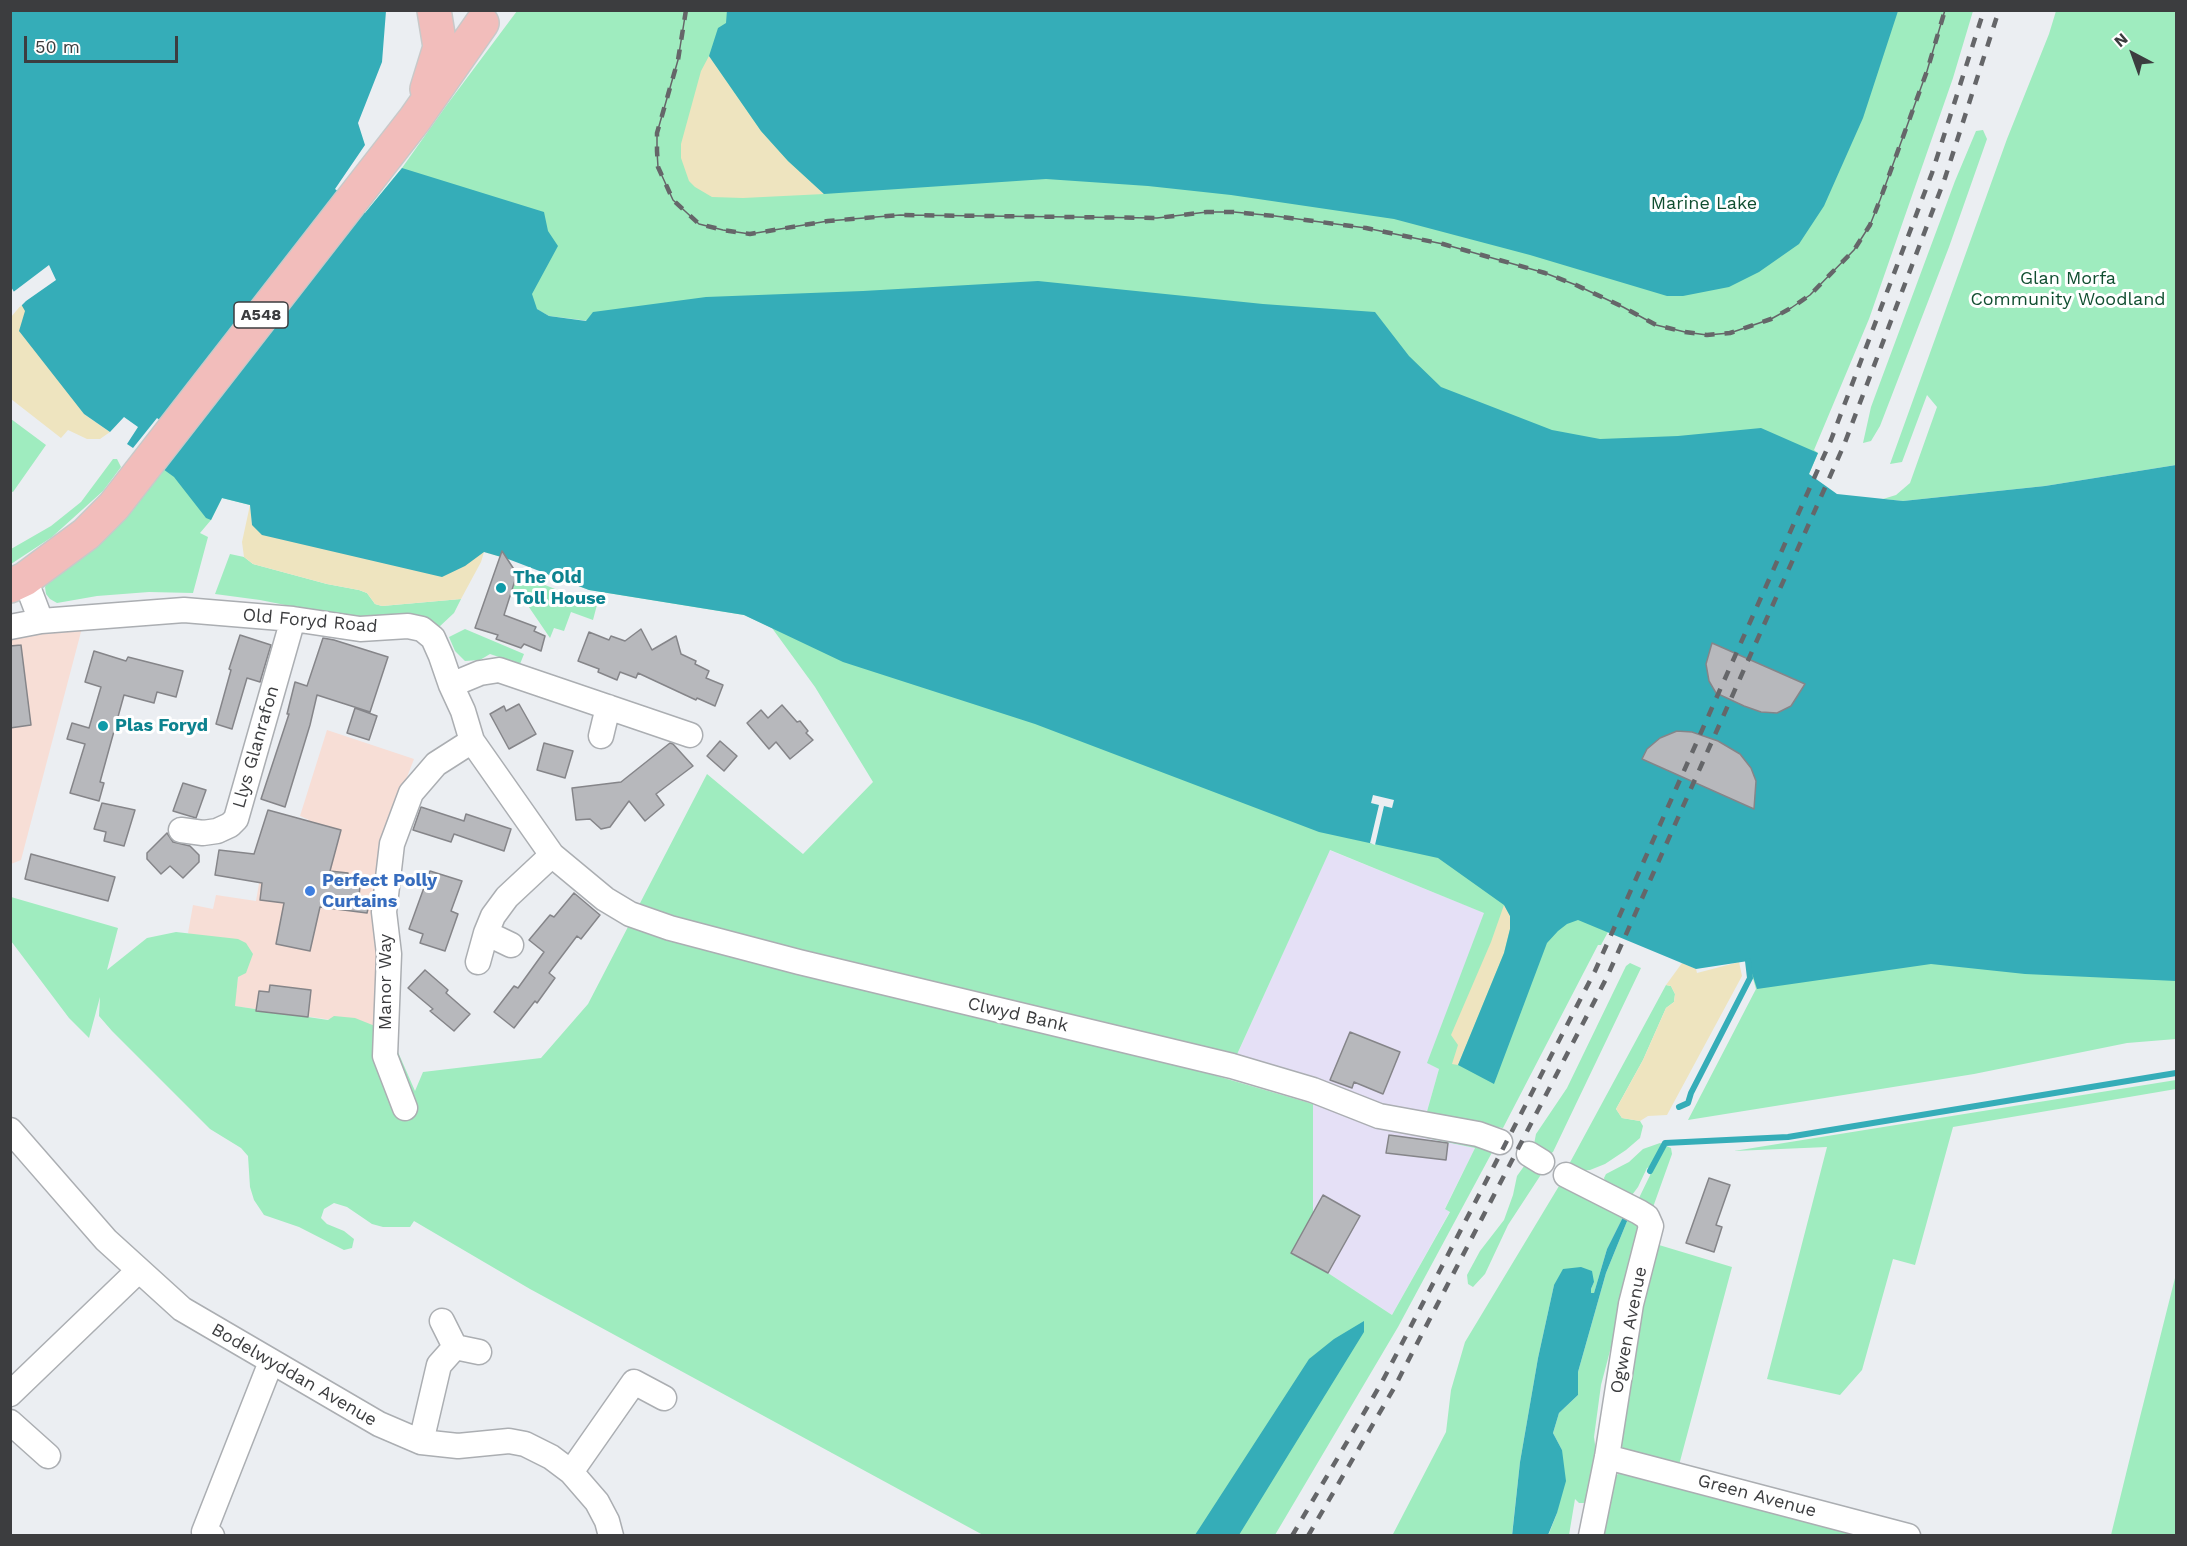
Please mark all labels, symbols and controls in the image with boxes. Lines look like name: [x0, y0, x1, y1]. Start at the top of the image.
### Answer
scale bar: [27, 24, 182, 62]
north arrow: [2103, 24, 2163, 84]
text: N: [2110, 29, 2132, 51]
text: 50 m: [35, 36, 80, 57]
park label: Marine Lake: [1651, 193, 1757, 215]
park label: Glan Morfa Community Woodland: [1970, 268, 2166, 310]
road number: A548: [234, 302, 288, 328]
place label: The Old Toll House: [513, 567, 606, 610]
marker: The Old Toll House: [494, 581, 508, 595]
street label: Old Foryd Road: [242, 604, 378, 638]
street label: Llys Glanrafon: [228, 683, 284, 811]
place label: Plas Foryd: [115, 715, 208, 737]
marker: Plas Foryd: [96, 719, 110, 733]
place label: Perfect Polly Curtains: [322, 870, 437, 912]
marker: Perfect Polly Curtains: [303, 884, 317, 898]
street label: Manor Way: [375, 934, 397, 1030]
street label: Clwyd Bank: [966, 993, 1070, 1037]
street label: Ogwen Avenue: [1606, 1265, 1652, 1395]
street label: Bodelwyddan Avenue: [207, 1319, 381, 1431]
street label: Green Avenue: [1695, 1470, 1819, 1522]

